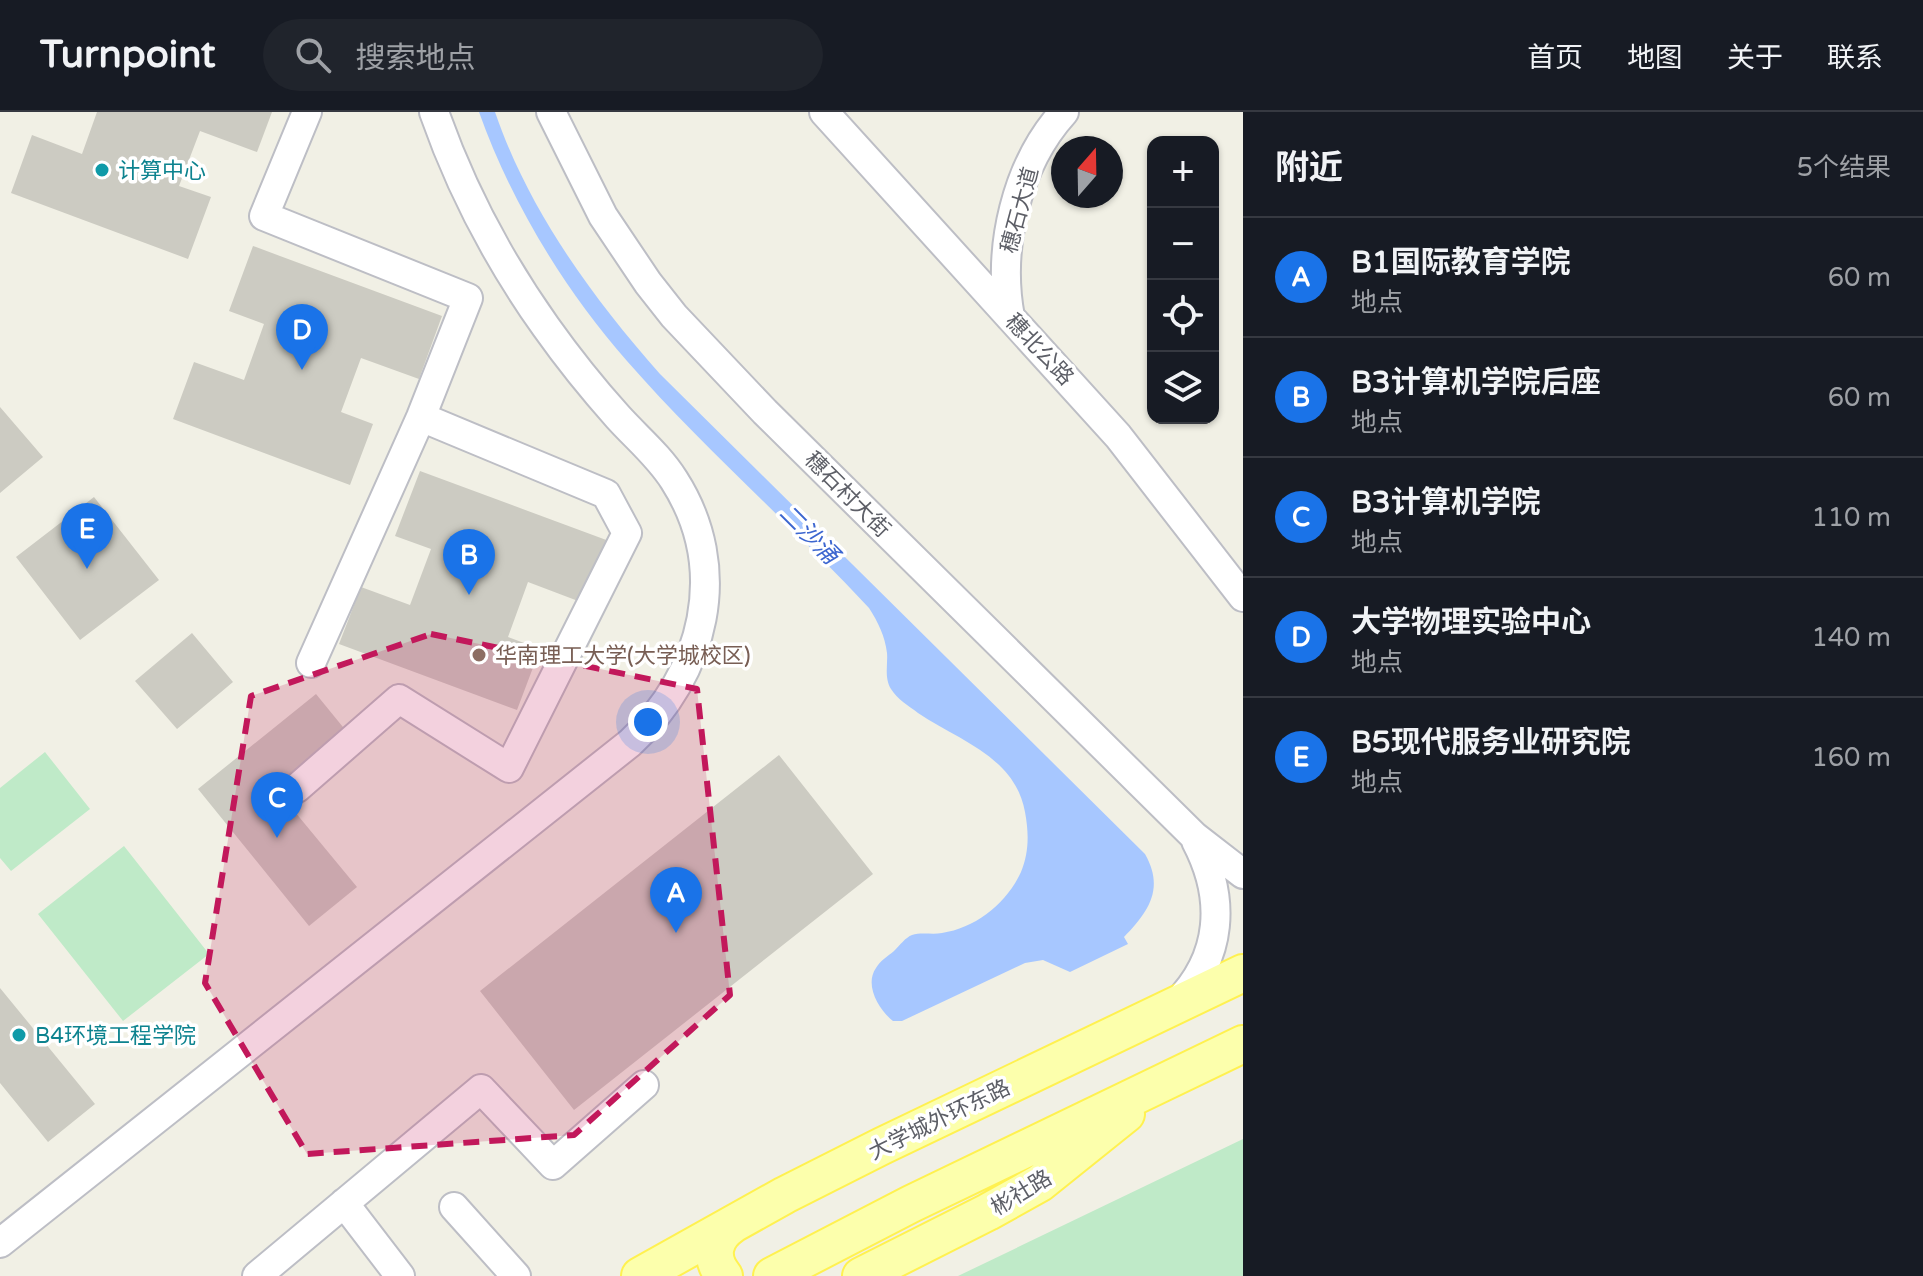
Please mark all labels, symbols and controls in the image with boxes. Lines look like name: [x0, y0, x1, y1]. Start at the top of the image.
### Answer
search box: [263, 19, 823, 91]
text: Turnpoint: [40, 32, 215, 78]
icon: search: [291, 33, 335, 77]
text: 搜索地点: [355, 40, 475, 77]
text: 首页: [1527, 41, 1583, 75]
text: 地图: [1627, 41, 1683, 75]
text: 关于: [1727, 41, 1783, 75]
text: 联系: [1827, 41, 1883, 75]
north arrow: [1051, 136, 1123, 208]
map controls: [1147, 136, 1219, 424]
button: +: [1147, 136, 1219, 208]
text: 附近: [1275, 148, 1343, 189]
text: 5个结果: [1797, 152, 1891, 183]
place label: 计算中心: [118, 158, 206, 184]
marker: 计算中心: [93, 161, 111, 179]
street label: 穗石大道: [996, 164, 1044, 256]
button: −: [1147, 208, 1219, 280]
text: B1国际教育学院: [1351, 244, 1571, 281]
text: A: [1291, 262, 1311, 293]
text: 60 m: [1828, 262, 1891, 293]
button: locate: [1147, 280, 1219, 352]
text: 地点: [1351, 287, 1403, 318]
pin: D: [276, 304, 328, 370]
street label: 穗北公路: [1000, 309, 1079, 391]
button: layers: [1147, 352, 1219, 424]
text: B3计算机学院后座: [1351, 364, 1601, 401]
text: B: [1292, 382, 1310, 413]
text: 60 m: [1828, 382, 1891, 413]
text: 地点: [1351, 407, 1403, 438]
street label: 穗石村大街: [799, 447, 895, 543]
text: B3计算机学院: [1351, 484, 1541, 521]
water label: 二沙涌: [773, 499, 846, 572]
text: C: [1292, 502, 1310, 533]
text: 110 m: [1811, 502, 1891, 533]
pin: E: [61, 503, 113, 569]
text: 地点: [1351, 527, 1403, 558]
pin: B: [443, 529, 495, 595]
text: 大学物理实验中心: [1351, 604, 1591, 641]
text: D: [1291, 622, 1311, 653]
text: 140 m: [1811, 622, 1891, 653]
place label: 华南理工大学(大学城校区): [495, 643, 751, 669]
marker: 华南理工大学(大学城校区): [470, 646, 488, 664]
text: 地点: [1351, 647, 1403, 678]
your location: [628, 702, 668, 742]
text: B5现代服务业研究院: [1351, 724, 1631, 761]
text: E: [1293, 742, 1309, 773]
text: 160 m: [1811, 742, 1891, 773]
text: 地点: [1351, 767, 1403, 798]
pin: C: [251, 772, 303, 838]
pin: A: [650, 867, 702, 933]
place label: B4环境工程学院: [35, 1023, 196, 1049]
marker: B4环境工程学院: [10, 1026, 28, 1044]
street label: 大学城外环东路: [865, 1074, 1014, 1165]
street label: 彬社路: [987, 1165, 1057, 1221]

